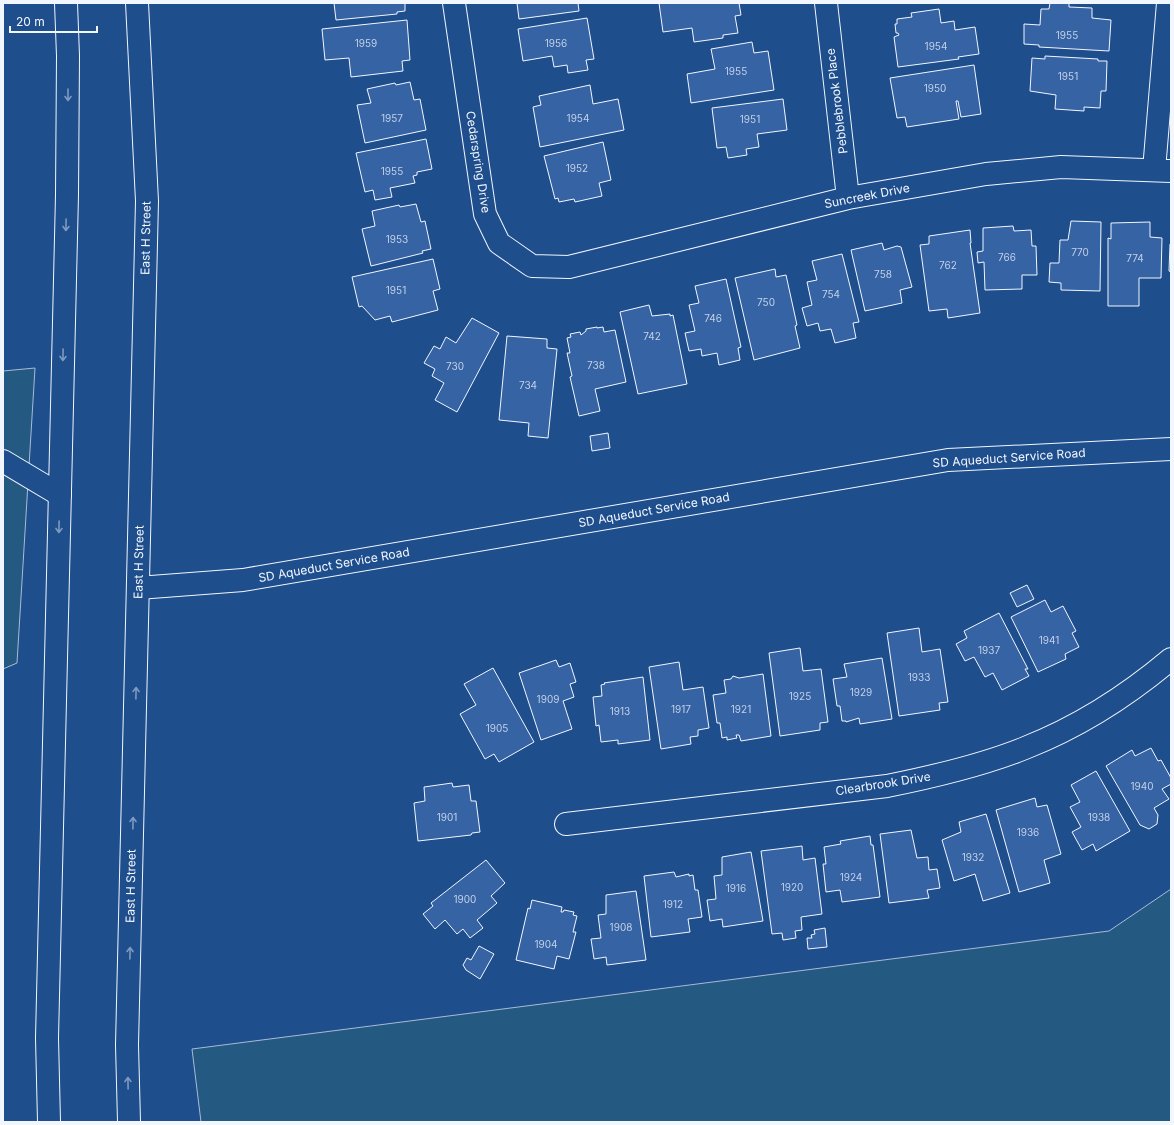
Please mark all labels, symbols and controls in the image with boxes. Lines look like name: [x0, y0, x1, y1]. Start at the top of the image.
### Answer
scale bar: [10, 8, 97, 34]
text: 20 m: [16, 14, 45, 29]
house number: 1955: [1056, 29, 1078, 41]
house number: 1959: [355, 37, 377, 49]
house number: 1956: [545, 37, 567, 49]
house number: 1954: [925, 40, 947, 52]
street label: Pebblebrook Place: [823, 47, 850, 155]
house number: 1955: [725, 65, 747, 77]
house number: 1951: [1058, 70, 1078, 82]
house number: 1950: [924, 82, 946, 94]
one-way arrow: [64, 88, 71, 101]
street label: Cedarspring Drive: [463, 110, 494, 214]
house number: 1957: [381, 112, 403, 124]
house number: 1954: [567, 112, 589, 124]
house number: 1951: [740, 113, 760, 125]
house number: 1952: [566, 162, 588, 174]
house number: 1955: [381, 165, 403, 177]
street label: Suncreek Drive: [823, 180, 911, 211]
street label: East H Street: [137, 201, 154, 275]
one-way arrow: [62, 218, 70, 231]
house number: 1953: [386, 233, 408, 245]
house number: 770: [1071, 246, 1089, 258]
house number: 766: [998, 251, 1016, 263]
house number: 774: [1126, 252, 1144, 264]
house number: 762: [939, 259, 957, 271]
house number: 758: [874, 268, 892, 280]
house number: 1951: [386, 284, 406, 296]
house number: 754: [822, 288, 840, 300]
house number: 750: [757, 296, 775, 308]
house number: 746: [704, 312, 722, 324]
house number: 742: [643, 330, 661, 342]
one-way arrow: [59, 348, 67, 361]
house number: 738: [587, 359, 605, 371]
house number: 730: [446, 360, 464, 372]
house number: 734: [519, 379, 537, 391]
street label: SD Aqueduct Service Road: [932, 445, 1086, 470]
street label: SD Aqueduct Service Road: [577, 489, 731, 530]
one-way arrow: [55, 520, 63, 533]
street label: East H Street: [130, 525, 147, 599]
street label: SD Aqueduct Service Road: [257, 544, 411, 585]
house number: 1941: [1039, 634, 1059, 646]
house number: 1937: [978, 644, 1000, 656]
house number: 1933: [908, 671, 930, 683]
house number: 1929: [850, 686, 872, 698]
one-way arrow: [132, 687, 139, 700]
house number: 1925: [789, 690, 811, 702]
house number: 1909: [537, 693, 559, 705]
house number: 1917: [671, 703, 691, 715]
house number: 1921: [731, 703, 751, 715]
house number: 1913: [610, 705, 630, 717]
house number: 1905: [486, 722, 508, 734]
street label: Clearbrook Drive: [834, 769, 932, 798]
house number: 1940: [1130, 780, 1154, 792]
house number: 1901: [437, 811, 457, 823]
house number: 1938: [1088, 811, 1110, 823]
one-way arrow: [129, 817, 136, 830]
house number: 1936: [1017, 826, 1039, 838]
street label: East H Street: [122, 849, 139, 923]
house number: 1932: [962, 851, 984, 863]
house number: 1924: [840, 871, 862, 883]
house number: 1920: [781, 881, 803, 893]
house number: 1916: [726, 882, 746, 894]
house number: 1900: [454, 893, 476, 905]
house number: 1912: [663, 898, 683, 910]
house number: 1908: [610, 921, 632, 933]
house number: 1904: [534, 938, 558, 950]
one-way arrow: [126, 947, 133, 960]
one-way arrow: [124, 1077, 132, 1090]

